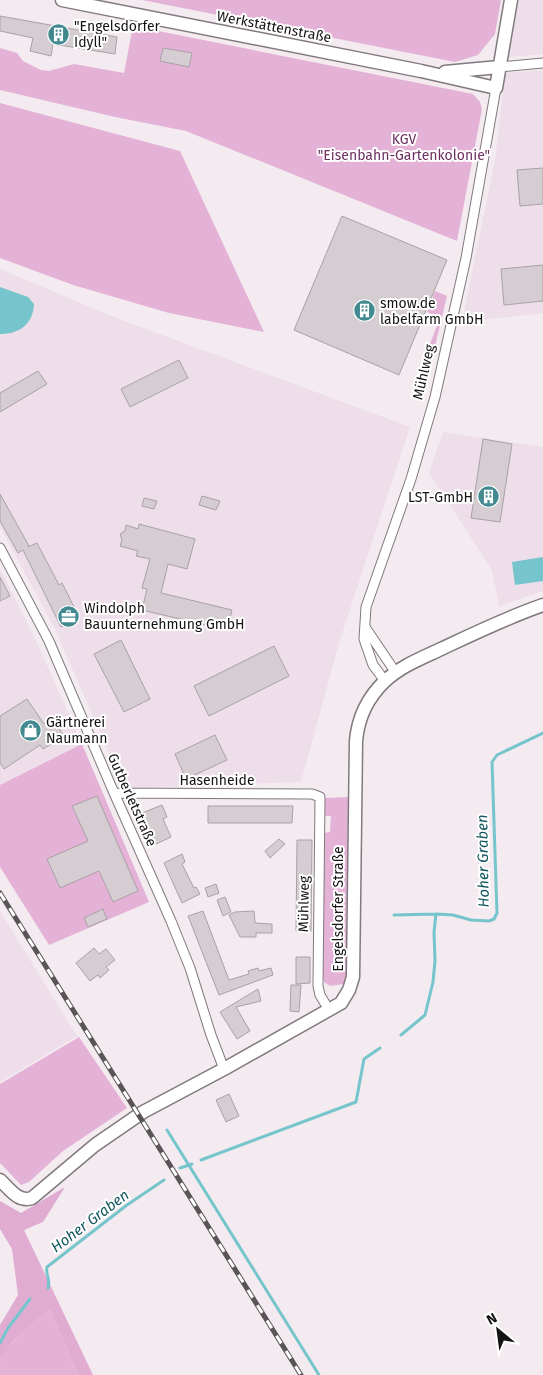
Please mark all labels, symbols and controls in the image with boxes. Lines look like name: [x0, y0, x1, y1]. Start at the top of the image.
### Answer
street label: Werkstättenstraße: [215, 8, 333, 46]
place label: "Engelsdorfer Idyll": [74, 18, 161, 51]
building icon: "Engelsdorfer Idyll": [46, 22, 70, 46]
park label: KGV "Eisenbahn-Gartenkolonie": [318, 131, 490, 164]
place label: smow.de labelfarm GmbH: [380, 295, 483, 328]
building icon: smow.de labelfarm GmbH: [352, 299, 376, 323]
street label: Mühlweg: [409, 342, 439, 401]
building icon: LST-GmbH: [477, 485, 501, 509]
place label: LST-GmbH: [408, 489, 473, 506]
place label: Windolph Bauunternehmung GmbH: [84, 600, 245, 633]
office icon: Windolph Bauunternehmung GmbH: [56, 604, 80, 628]
place label: Gärtnerei Naumann: [46, 714, 107, 747]
shop icon: Gärtnerei Naumann: [18, 718, 42, 742]
street label: Gutberletstraße: [104, 751, 160, 849]
street label: Hasenheide: [179, 772, 255, 789]
water label: Hoher Graben: [473, 814, 493, 908]
street label: Engelsdorfer Straße: [330, 846, 347, 972]
street label: Mühlweg: [295, 875, 313, 932]
water label: Hoher Graben: [47, 1186, 133, 1256]
north arrow: [473, 1305, 523, 1355]
text: N: [484, 1309, 500, 1329]

